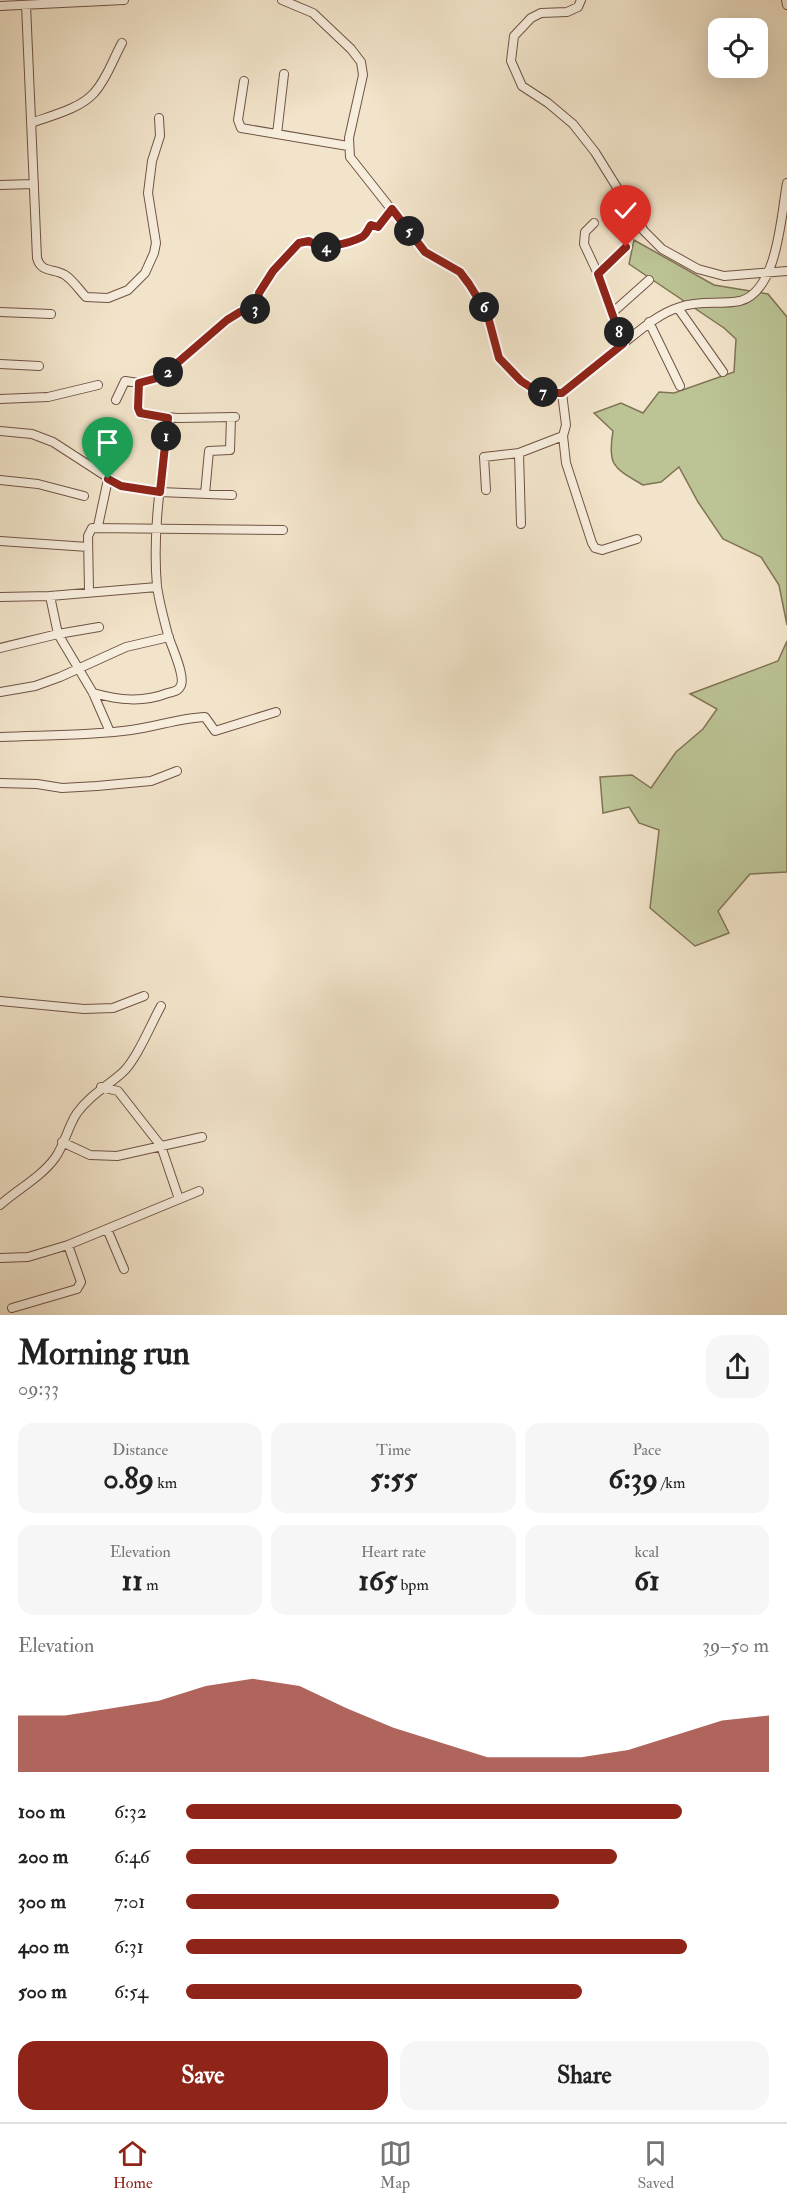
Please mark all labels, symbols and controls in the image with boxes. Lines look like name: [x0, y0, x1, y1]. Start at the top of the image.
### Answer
map controls: [708, 18, 768, 78]
button: locate: [708, 18, 768, 78]
pin: [600, 185, 651, 247]
icon: check: [609, 194, 642, 227]
pin: 5: [394, 216, 424, 246]
text: 5: [405, 221, 413, 241]
pin: 4: [311, 232, 341, 262]
text: 4: [322, 237, 330, 257]
pin: 6: [469, 292, 499, 322]
pin: 3: [240, 294, 270, 324]
text: 6: [480, 297, 488, 317]
text: 3: [252, 299, 258, 319]
pin: 8: [604, 317, 634, 347]
text: 8: [615, 322, 623, 342]
pin: 2: [153, 357, 183, 387]
text: 2: [164, 362, 172, 382]
pin: 7: [528, 377, 558, 407]
text: 7: [539, 382, 547, 402]
pin: [82, 417, 133, 479]
pin: 1: [151, 421, 181, 451]
icon: arrive: [91, 426, 124, 459]
text: 1: [163, 426, 169, 446]
text: Morning run: [18, 1333, 190, 1374]
button: share: [706, 1335, 769, 1398]
text: 09:33: [18, 1376, 59, 1401]
text: Distance: [112, 1440, 168, 1460]
text: Time: [376, 1440, 411, 1460]
text: Pace: [632, 1440, 661, 1460]
text: 0.89: [103, 1460, 154, 1497]
text: 5:55: [370, 1460, 417, 1497]
text: 6:39: [608, 1460, 658, 1497]
text: km: [154, 1473, 177, 1493]
text: /km: [658, 1473, 685, 1493]
text: Elevation: [110, 1542, 171, 1562]
text: Heart rate: [361, 1542, 426, 1562]
text: kcal: [635, 1542, 659, 1562]
text: 11: [122, 1562, 143, 1599]
text: 165: [358, 1562, 397, 1599]
text: 61: [634, 1562, 660, 1599]
text: m: [143, 1575, 159, 1595]
text: bpm: [397, 1575, 429, 1595]
text: Elevation: [18, 1633, 94, 1658]
text: 39–50 m: [702, 1633, 769, 1658]
text: 100 m: [18, 1799, 65, 1824]
text: 6:32: [114, 1799, 147, 1824]
text: 200 m: [18, 1844, 68, 1869]
text: 6:46: [114, 1844, 150, 1869]
text: 300 m: [18, 1889, 66, 1914]
text: 7:01: [114, 1889, 145, 1914]
text: 400 m: [18, 1934, 69, 1959]
text: 6:31: [114, 1934, 144, 1959]
text: 500 m: [18, 1979, 67, 2004]
text: 6:54: [114, 1979, 148, 2004]
button: Save: [18, 2041, 388, 2110]
button: Share: [400, 2041, 769, 2110]
tab: Home: [113, 2137, 153, 2193]
tab: Map: [379, 2137, 412, 2193]
tab: Saved: [637, 2137, 674, 2193]

